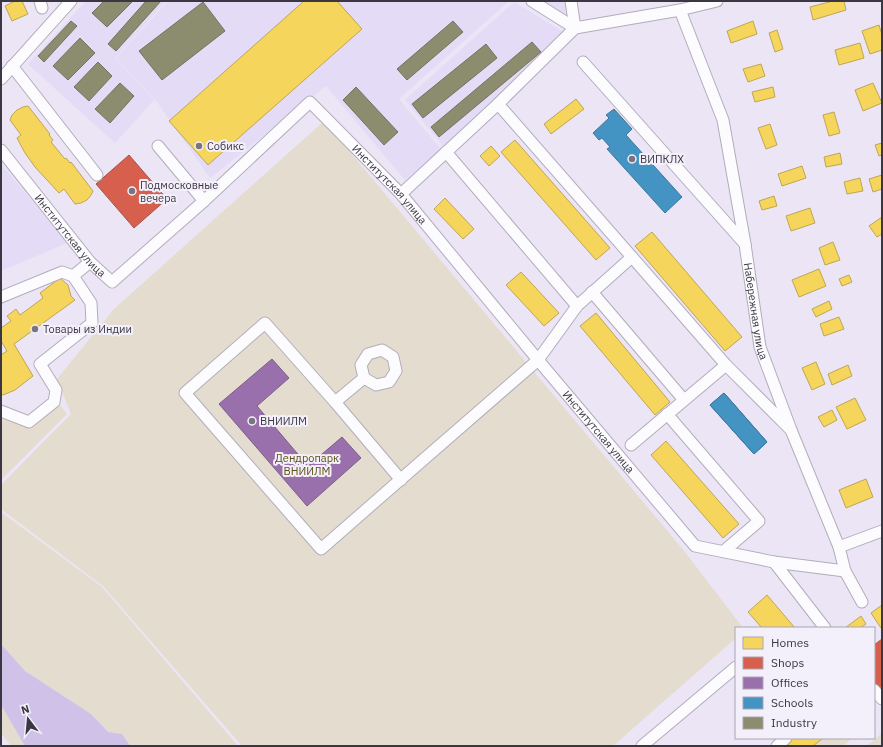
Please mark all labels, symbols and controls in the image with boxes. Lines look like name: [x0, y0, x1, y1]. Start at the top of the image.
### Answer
place label: Собикс: [207, 139, 245, 153]
marker: Собикс: [194, 141, 204, 151]
street label: Институтская улица: [349, 142, 430, 227]
place label: ВИПКЛХ: [640, 152, 684, 166]
marker: ВИПКЛХ: [627, 154, 637, 164]
place label: Подмосковные вечера: [140, 178, 218, 205]
marker: Подмосковные вечера: [127, 186, 137, 196]
street label: Институтская улица: [32, 191, 109, 280]
street label: Набережная улица: [741, 262, 771, 362]
place label: Товары из Индии: [43, 322, 132, 336]
marker: Товары из Индии: [30, 324, 40, 334]
street label: Институтская улица: [560, 388, 638, 476]
place label: ВНИИЛМ: [260, 414, 307, 428]
marker: ВНИИЛМ: [247, 416, 257, 426]
park label: Дендропарк ВНИИЛМ: [275, 451, 339, 478]
legend: [735, 627, 875, 739]
text: Homes: [771, 635, 809, 650]
text: Shops: [771, 655, 804, 670]
text: Offices: [771, 675, 809, 690]
text: Schools: [771, 695, 814, 710]
north arrow: [8, 699, 48, 739]
text: N: [19, 702, 31, 717]
text: Industry: [771, 715, 817, 730]

